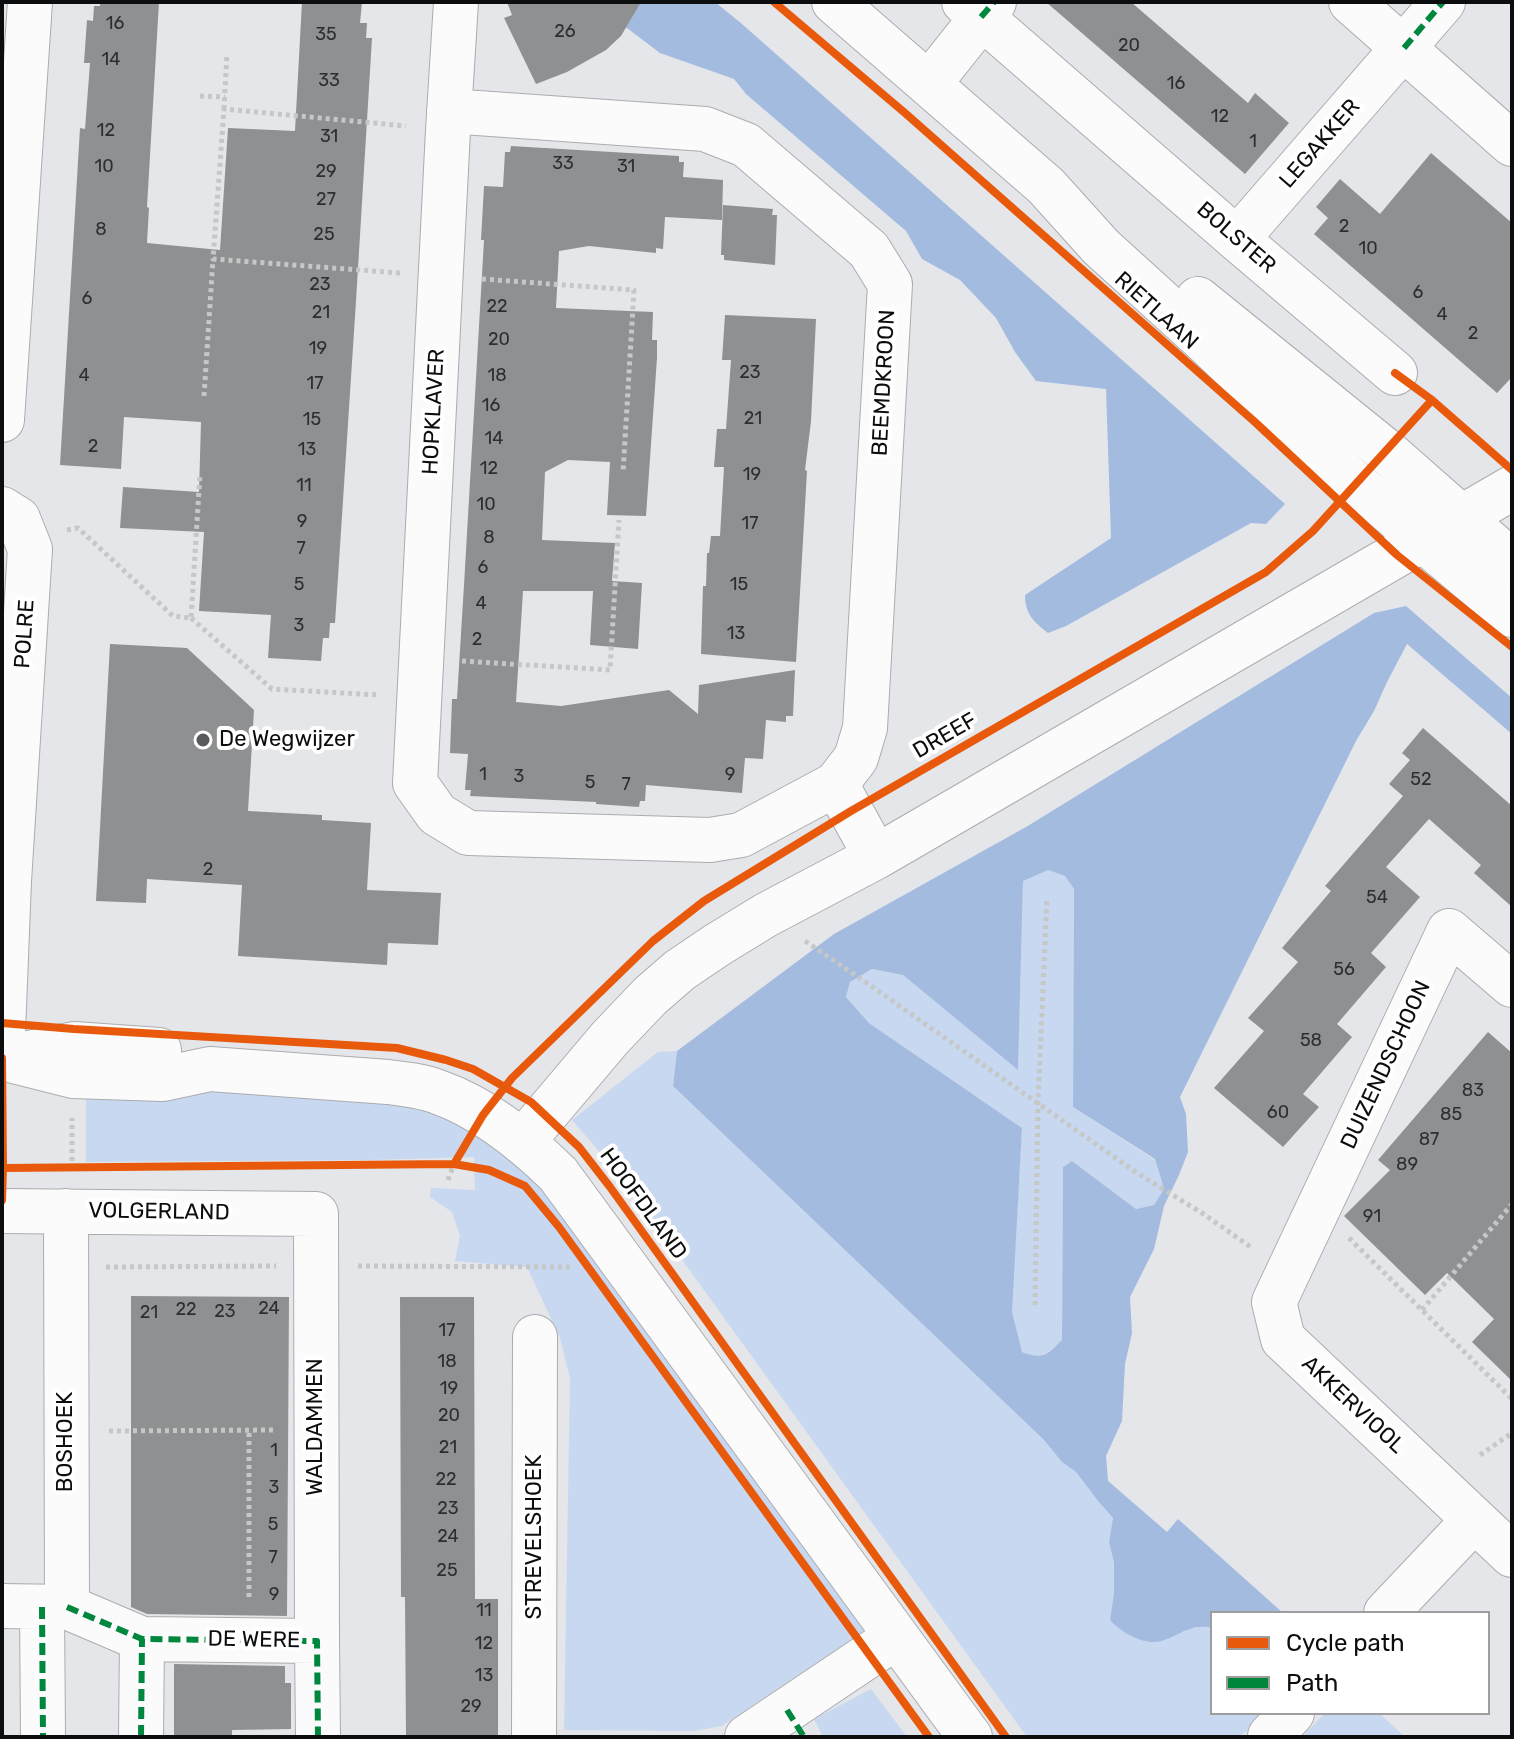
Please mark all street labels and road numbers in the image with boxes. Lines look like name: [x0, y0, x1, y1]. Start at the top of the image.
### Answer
street label: LEGAKKER: [1274, 94, 1366, 194]
street label: BOLSTER: [1191, 197, 1281, 279]
street label: RIETLAAN: [1109, 267, 1203, 355]
street label: BEEMDKROON: [867, 309, 901, 457]
street label: HOPKLAVER: [418, 348, 450, 476]
street label: POLRE: [9, 599, 41, 669]
street label: DREEF: [908, 707, 982, 765]
street label: DUIZENDSCHOON: [1335, 977, 1437, 1153]
street label: HOOFDLAND: [594, 1143, 692, 1265]
street label: VOLGERLAND: [88, 1198, 230, 1226]
street label: AKKERVIOOL: [1296, 1351, 1410, 1459]
street label: WALDAMMEN: [303, 1358, 329, 1496]
street label: BOSHOEK: [53, 1392, 79, 1492]
street label: STREVELSHOEK: [522, 1455, 548, 1619]
street label: DE WERE: [207, 1626, 301, 1654]

